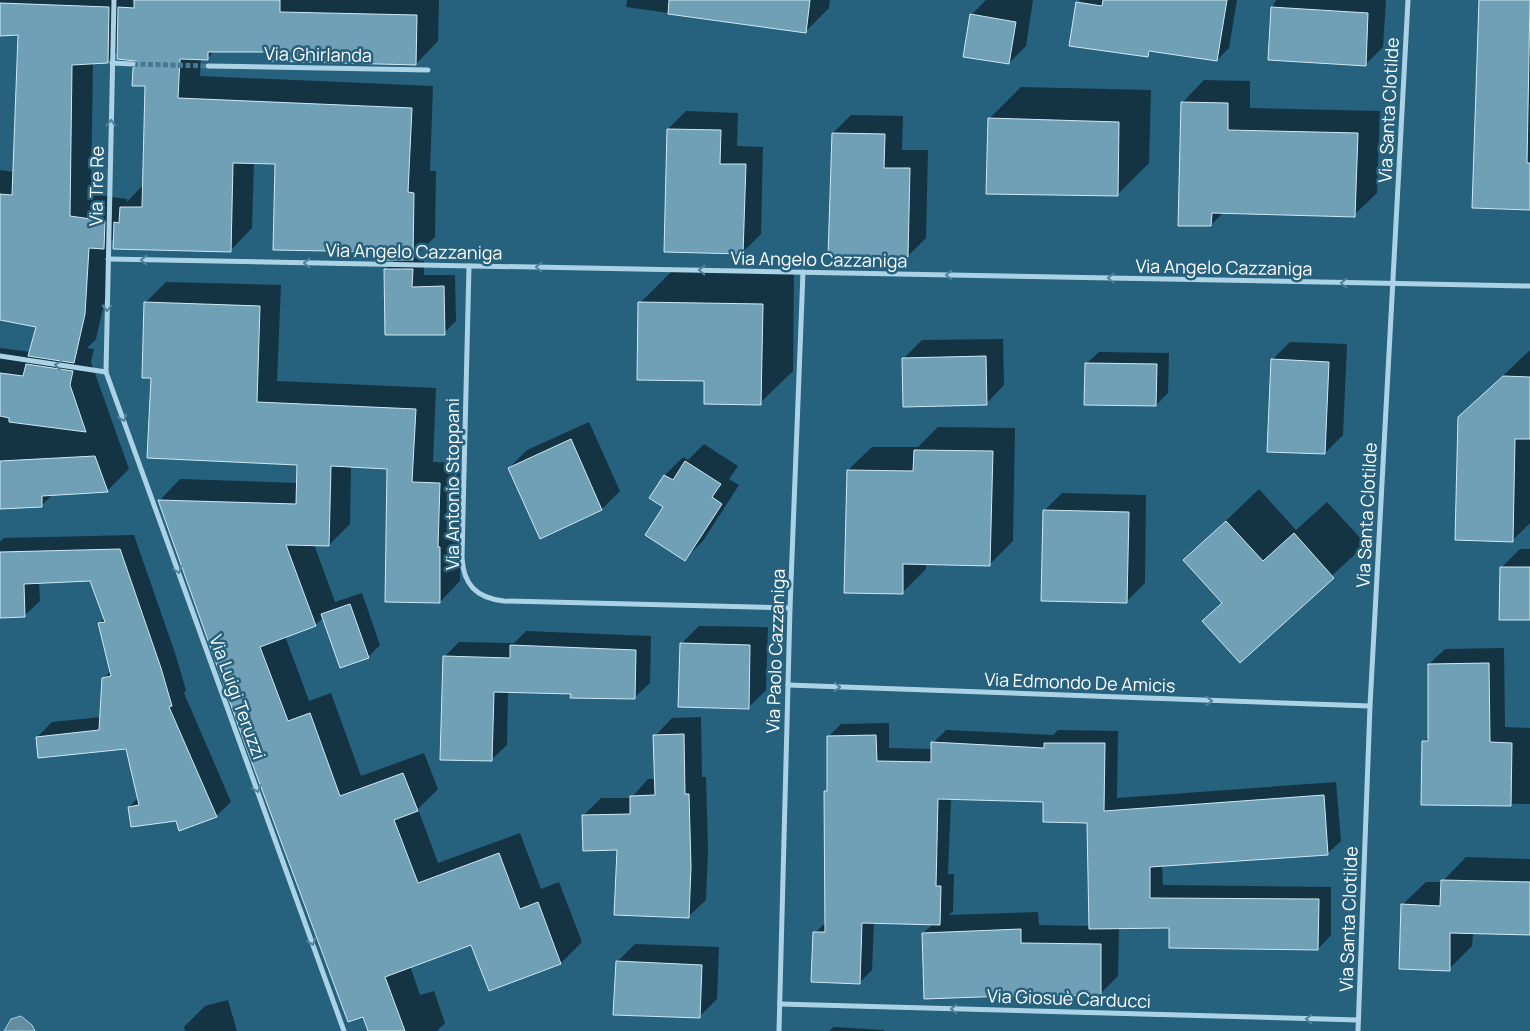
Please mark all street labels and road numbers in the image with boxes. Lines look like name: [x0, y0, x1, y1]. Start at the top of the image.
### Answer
street label: Via Santa Clotilde: [1372, 37, 1404, 183]
street label: Via Ghirlanda: [264, 41, 372, 67]
street label: Via Tre Re: [83, 146, 109, 226]
street label: Via Angelo Cazzaniga: [325, 237, 503, 265]
street label: Via Angelo Cazzaniga: [730, 245, 908, 273]
street label: Via Angelo Cazzaniga: [1135, 253, 1313, 281]
street label: Via Antonio Stoppani: [440, 398, 464, 570]
street label: Via Santa Clotilde: [1350, 442, 1382, 588]
street label: Via Paolo Cazzaniga: [760, 568, 790, 734]
street label: Via Luigi Teruzzi: [204, 631, 272, 763]
street label: Via Edmondo De Amicis: [984, 667, 1176, 697]
street label: Via Santa Clotilde: [1333, 846, 1363, 992]
street label: Via Giosuè Carducci: [987, 983, 1151, 1013]

